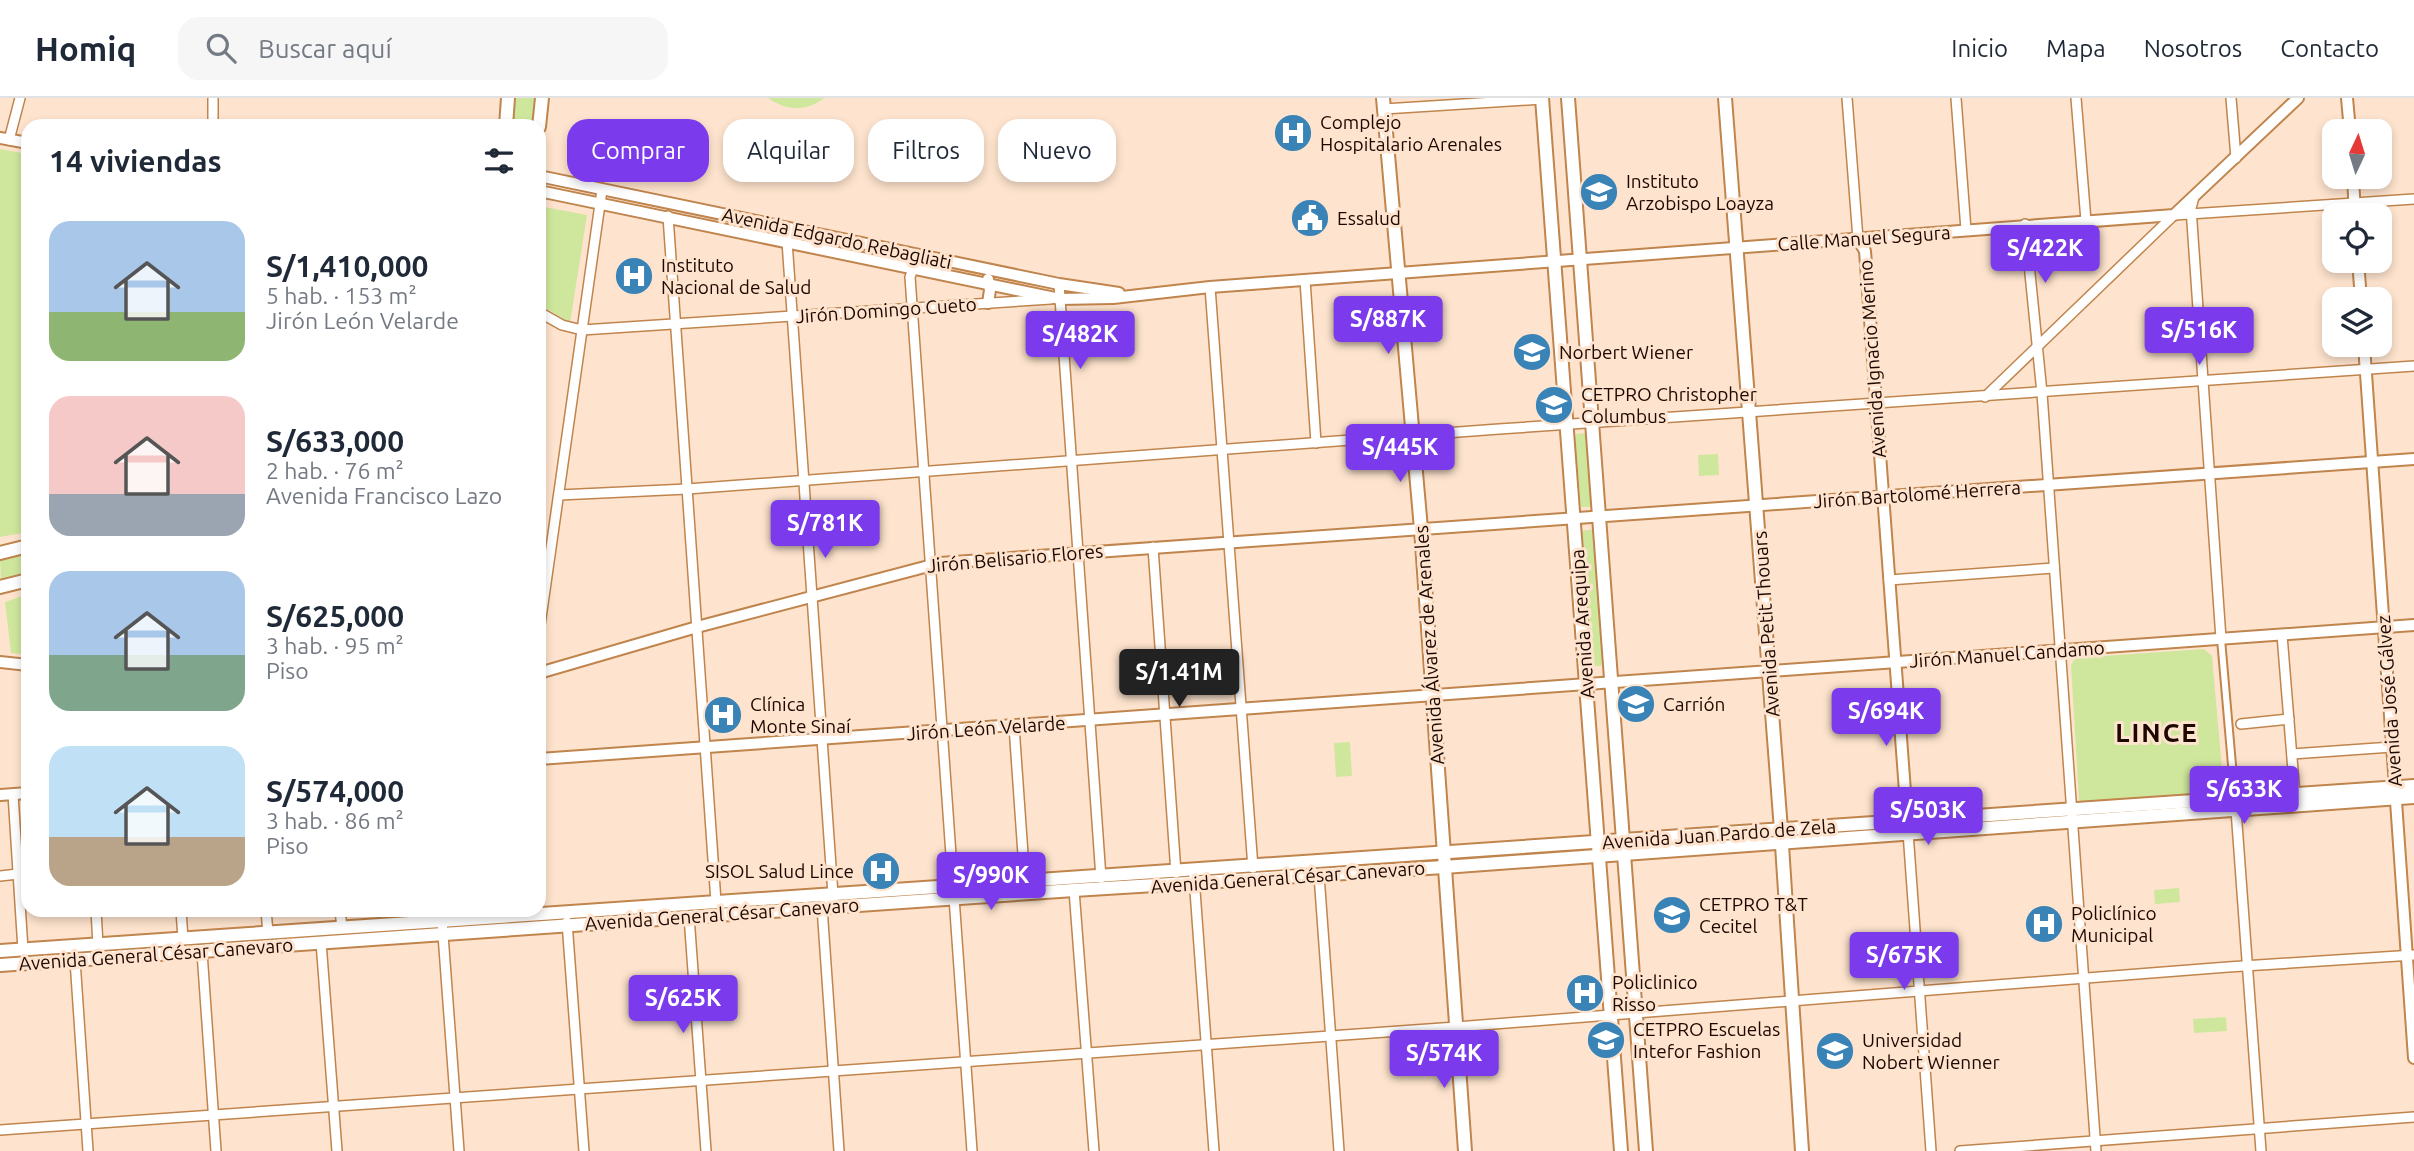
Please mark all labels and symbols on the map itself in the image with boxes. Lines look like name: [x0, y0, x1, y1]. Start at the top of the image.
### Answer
place label: Complejo Hospitalario Arenales: [1320, 111, 1502, 155]
hospital icon: Complejo Hospitalario Arenales: [1272, 112, 1314, 154]
north arrow: [2322, 119, 2392, 189]
place label: Instituto Arzobispo Loayza: [1626, 170, 1774, 214]
school or university icon: Instituto Arzobispo Loayza: [1578, 171, 1620, 213]
public building icon: Essalud: [1289, 197, 1331, 239]
street label: Avenida Edgardo Rebagliati: [720, 203, 954, 273]
place label: Essalud: [1337, 207, 1401, 229]
street label: Calle Manuel Segura: [1777, 221, 1951, 255]
pin: S/422K: [1988, 226, 2102, 285]
place label: Instituto Nacional de Salud: [661, 254, 811, 298]
hospital icon: Instituto Nacional de Salud: [613, 255, 655, 297]
street label: Avenida Ignacio Merino: [1854, 259, 1890, 459]
street label: Jirón Domingo Cueto: [795, 293, 977, 327]
pin: S/887K: [1331, 296, 1445, 356]
pin: S/516K: [2142, 308, 2256, 367]
pin: S/482K: [1023, 312, 1137, 371]
school or university icon: Norbert Wiener: [1511, 331, 1553, 373]
place label: Norbert Wiener: [1559, 341, 1693, 363]
place label: CETPRO Christopher Columbus: [1581, 383, 1757, 427]
school or university icon: CETPRO Christopher Columbus: [1533, 384, 1575, 426]
pin: S/445K: [1343, 424, 1457, 484]
street label: Jirón Bartolomé Herrera: [1813, 476, 2021, 512]
pin: S/781K: [768, 500, 882, 560]
street label: Avenida Álvarez de Arenales: [1410, 525, 1448, 765]
street label: Avenida Petit Thouars: [1749, 530, 1783, 718]
street label: Jirón Belisario Flores: [926, 539, 1104, 577]
street label: Avenida Arequipa: [1566, 548, 1598, 700]
street label: Avenida José Gálvez: [2372, 614, 2406, 787]
street label: Jirón Manuel Candamo: [1909, 636, 2105, 672]
pin: S/1.41M: [1114, 650, 1244, 709]
school or university icon: Carrión: [1615, 683, 1657, 725]
pin: S/694K: [1829, 688, 1943, 748]
place label: Clínica Monte Sinaí: [750, 693, 851, 737]
place label: Carrión: [1663, 693, 1725, 715]
hospital icon: Clínica Monte Sinaí: [702, 694, 744, 736]
street label: Jirón León Velarde: [906, 711, 1066, 745]
district label: LINCE: [2115, 718, 2199, 747]
pin: S/633K: [2187, 766, 2301, 826]
pin: S/503K: [1871, 788, 1985, 847]
street label: Avenida Juan Pardo de Zela: [1601, 815, 1837, 853]
hospital icon: SISOL Salud Lince: [860, 850, 902, 892]
pin: S/990K: [934, 852, 1048, 912]
street label: Avenida General César Canevaro: [1150, 856, 1426, 898]
place label: SISOL Salud Lince: [705, 860, 854, 882]
street label: Avenida General César Canevaro: [584, 893, 860, 935]
place label: CETPRO T&T Cecitel: [1699, 893, 1808, 937]
school or university icon: CETPRO T&T Cecitel: [1651, 894, 1693, 936]
place label: Policlínico Municipal: [2071, 902, 2157, 946]
hospital icon: Policlínico Municipal: [2023, 903, 2065, 945]
pin: S/675K: [1847, 932, 1961, 992]
street label: Avenida General César Canevaro: [18, 933, 294, 975]
place label: Policlinico Risso: [1612, 971, 1698, 1015]
hospital icon: Policlinico Risso: [1564, 972, 1606, 1014]
pin: S/625K: [626, 976, 740, 1035]
place label: CETPRO Escuelas Intefor Fashion: [1633, 1018, 1780, 1062]
school or university icon: CETPRO Escuelas Intefor Fashion: [1585, 1019, 1627, 1061]
place label: Universidad Nobert Wienner: [1862, 1029, 2000, 1073]
pin: S/574K: [1387, 1030, 1501, 1090]
school or university icon: Universidad Nobert Wienner: [1814, 1030, 1856, 1072]

